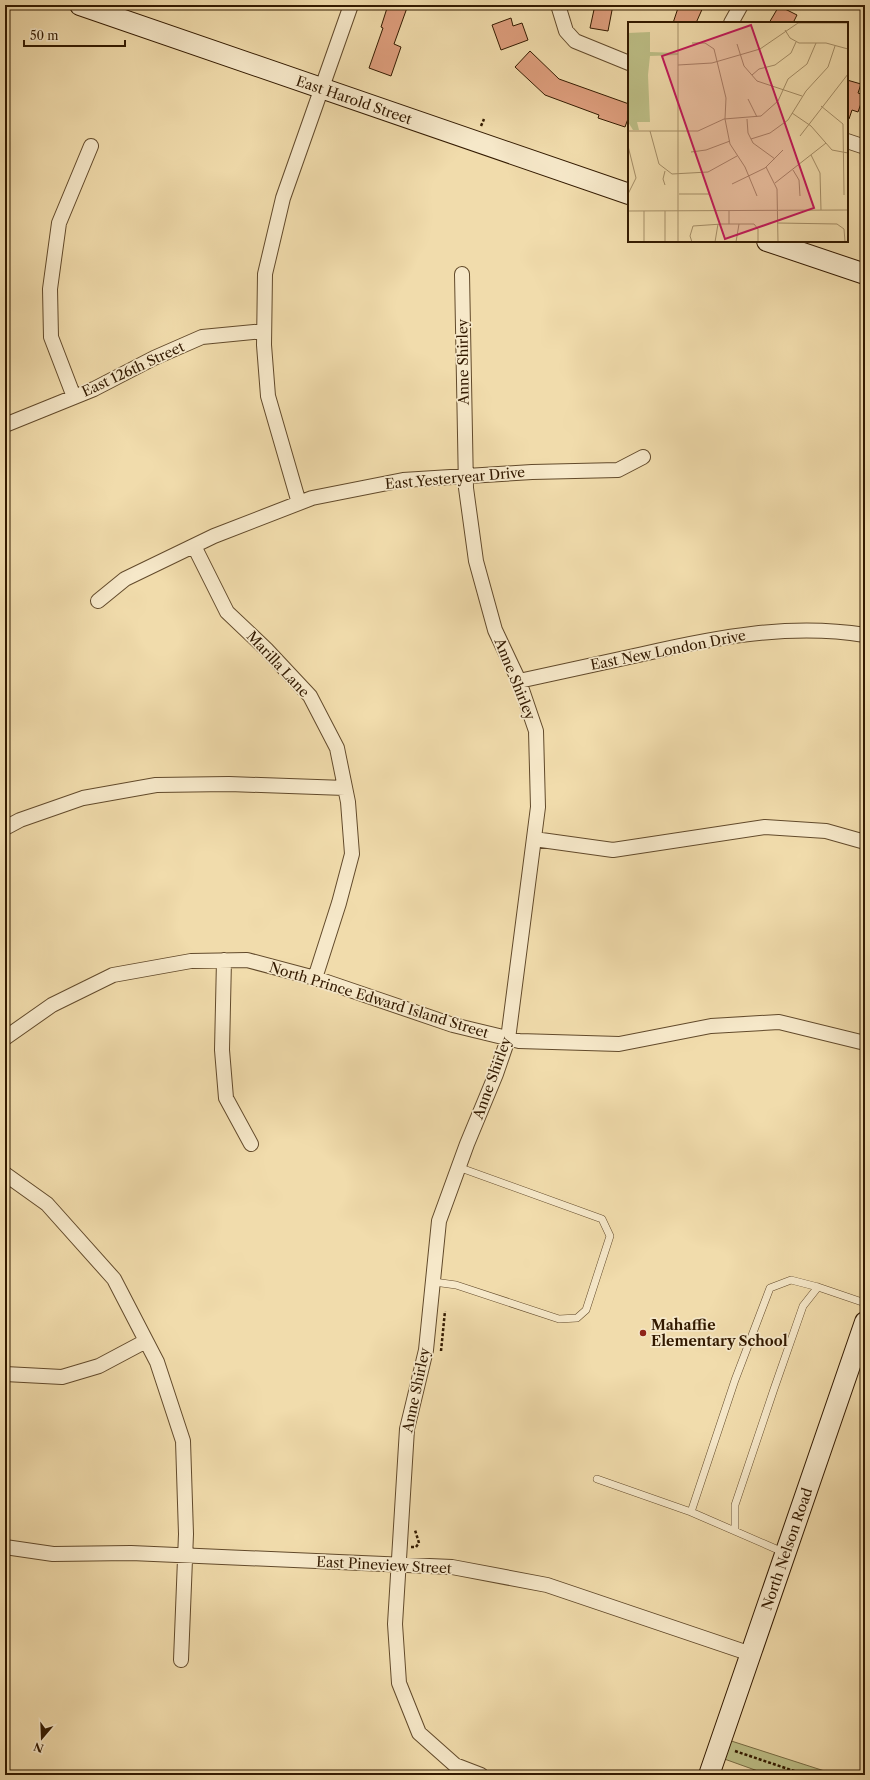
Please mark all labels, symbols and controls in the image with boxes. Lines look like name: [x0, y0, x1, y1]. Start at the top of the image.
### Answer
scale bar: [24, 22, 125, 48]
inset map: [628, 22, 848, 242]
text: 50 m: [30, 28, 59, 43]
street label: East Harold Street: [294, 72, 414, 128]
street label: Anne Shirley: [453, 319, 473, 406]
street label: East 126th Street: [79, 337, 187, 401]
street label: East Yesteryear Drive: [384, 463, 526, 493]
street label: East New London Drive: [589, 626, 747, 674]
street label: Marilla Lane: [243, 627, 313, 701]
street label: Anne Shirley: [490, 635, 540, 723]
street label: North Prince Edward Island Street: [267, 958, 491, 1042]
street label: Anne Shirley: [468, 1034, 515, 1123]
place label: Mahaffie Elementary School: [651, 1316, 788, 1350]
marker: Mahaffie Elementary School: [638, 1328, 648, 1338]
street label: Anne Shirley: [398, 1346, 434, 1435]
street label: North Nelson Road: [758, 1485, 817, 1613]
street label: East Pineview Street: [316, 1552, 452, 1578]
north arrow: [22, 1718, 62, 1758]
text: N: [32, 1739, 46, 1756]

